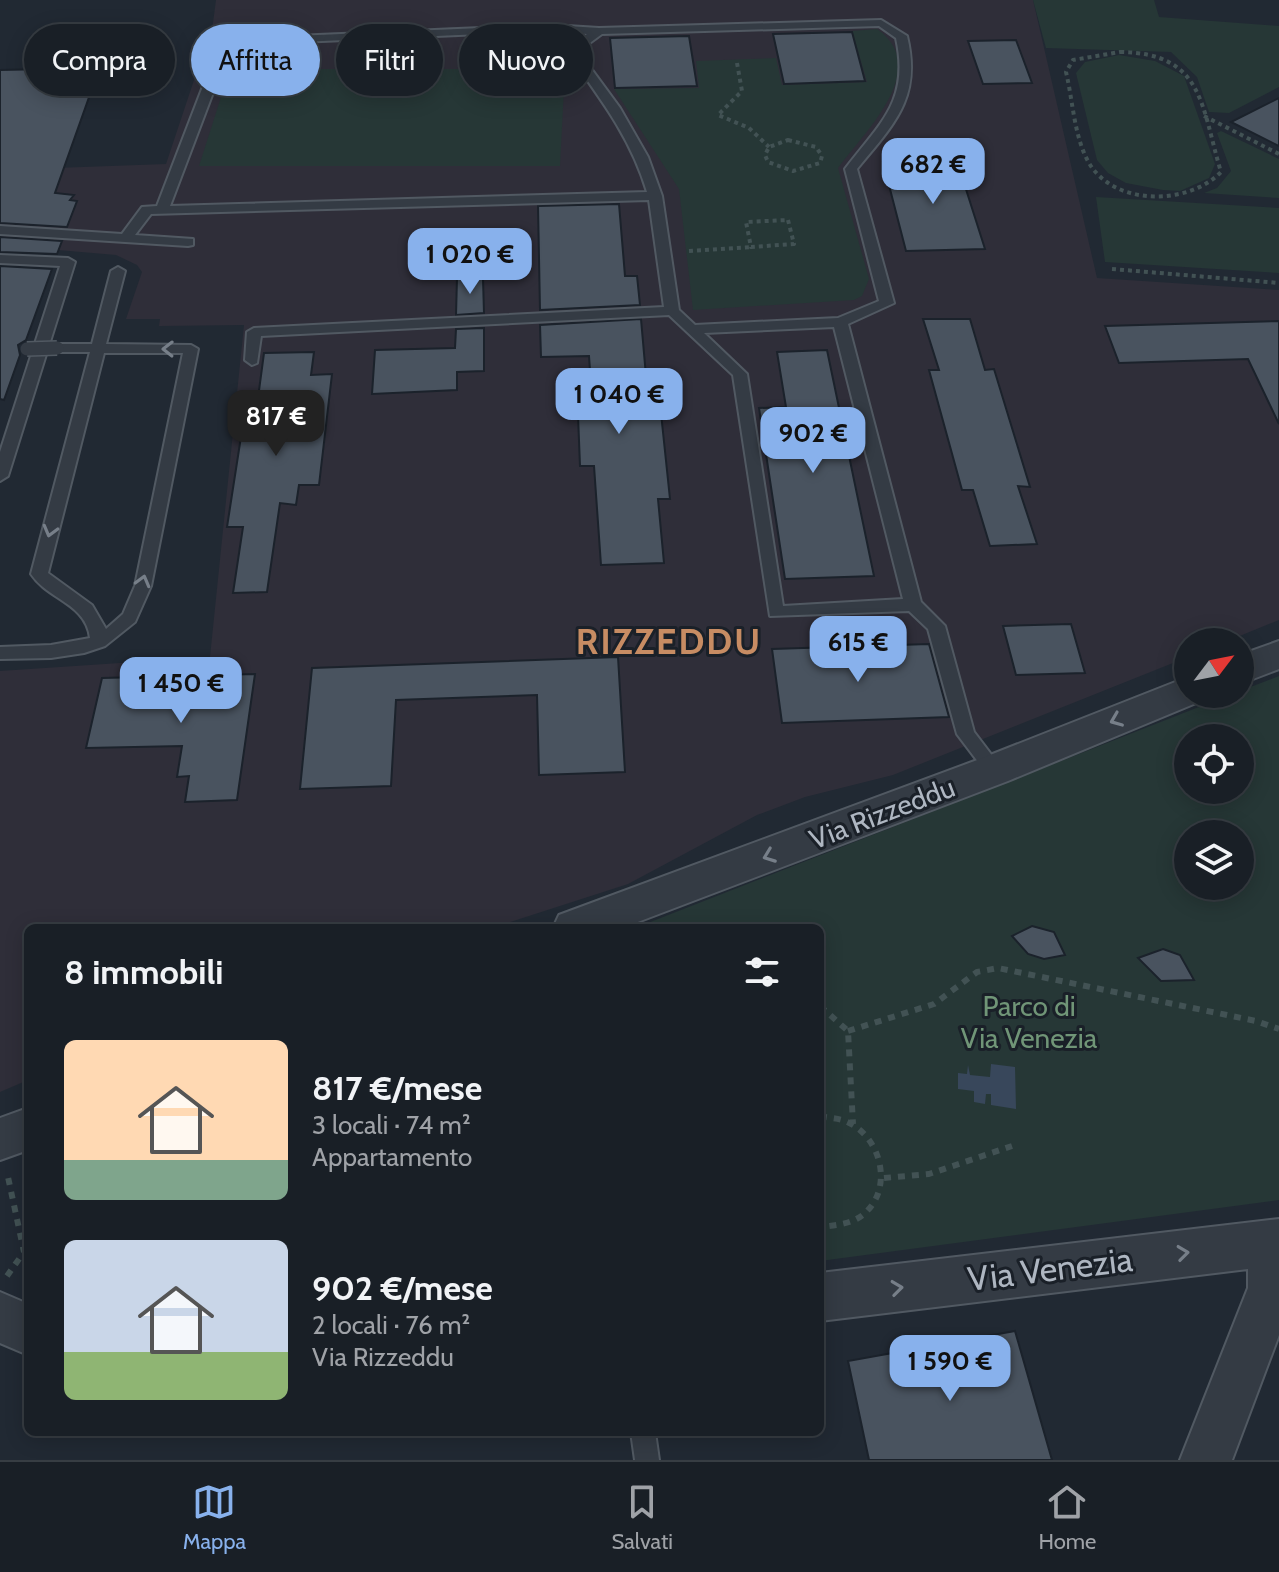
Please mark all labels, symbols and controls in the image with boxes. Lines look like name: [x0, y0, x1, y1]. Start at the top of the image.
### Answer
chip: Compra: [24, 24, 175, 96]
chip: Affitta: [191, 24, 320, 96]
chip: Filtri: [336, 24, 443, 96]
chip: Nuovo: [459, 24, 593, 96]
pin: 682 €: [877, 138, 989, 206]
text: 682 €: [900, 148, 966, 180]
pin: 1 020 €: [396, 228, 544, 296]
text: 1 020 €: [426, 238, 514, 270]
one-way arrow: [161, 340, 174, 358]
pin: 1 040 €: [545, 368, 693, 436]
text: 1 040 €: [574, 378, 664, 410]
pin: 817 €: [220, 390, 332, 458]
text: 817 €: [245, 400, 307, 432]
pin: 902 €: [757, 407, 869, 475]
text: 902 €: [778, 417, 848, 449]
one-way arrow: [43, 524, 59, 538]
one-way arrow: [133, 574, 150, 588]
pin: 615 €: [802, 616, 914, 684]
district label: RIZZEDDU: [576, 619, 762, 663]
text: 615 €: [828, 626, 888, 658]
north arrow: [1174, 628, 1254, 708]
map controls: [1174, 628, 1254, 900]
pin: 1 450 €: [107, 657, 255, 725]
text: 1 450 €: [138, 667, 224, 699]
one-way arrow: [1110, 711, 1124, 727]
button: locate: [1174, 724, 1254, 804]
street label: Via Rizzeddu: [805, 770, 959, 856]
button: layers: [1174, 820, 1254, 900]
one-way arrow: [763, 846, 777, 863]
icon: filters: [740, 950, 784, 994]
text: 8 immobili: [64, 951, 224, 993]
park label: Parco di Via Venezia: [961, 989, 1098, 1055]
text: 817 €/mese: [312, 1067, 482, 1109]
icon: home: [128, 1072, 224, 1168]
text: 3 locali · 74 m²: [312, 1109, 471, 1141]
text: Appartamento: [312, 1141, 472, 1173]
street label: Via Venezia: [965, 1238, 1135, 1300]
one-way arrow: [1177, 1245, 1190, 1262]
text: 902 €/mese: [312, 1267, 493, 1309]
icon: home: [128, 1272, 224, 1368]
one-way arrow: [891, 1279, 904, 1296]
text: 2 locali · 76 m²: [312, 1309, 470, 1341]
pin: 1 590 €: [876, 1335, 1024, 1403]
text: Via Rizzeddu: [312, 1341, 454, 1373]
text: 1 590 €: [908, 1345, 992, 1377]
tab: Mappa: [183, 1480, 246, 1555]
tab: Salvati: [611, 1480, 673, 1555]
tab: Home: [1038, 1480, 1096, 1555]

